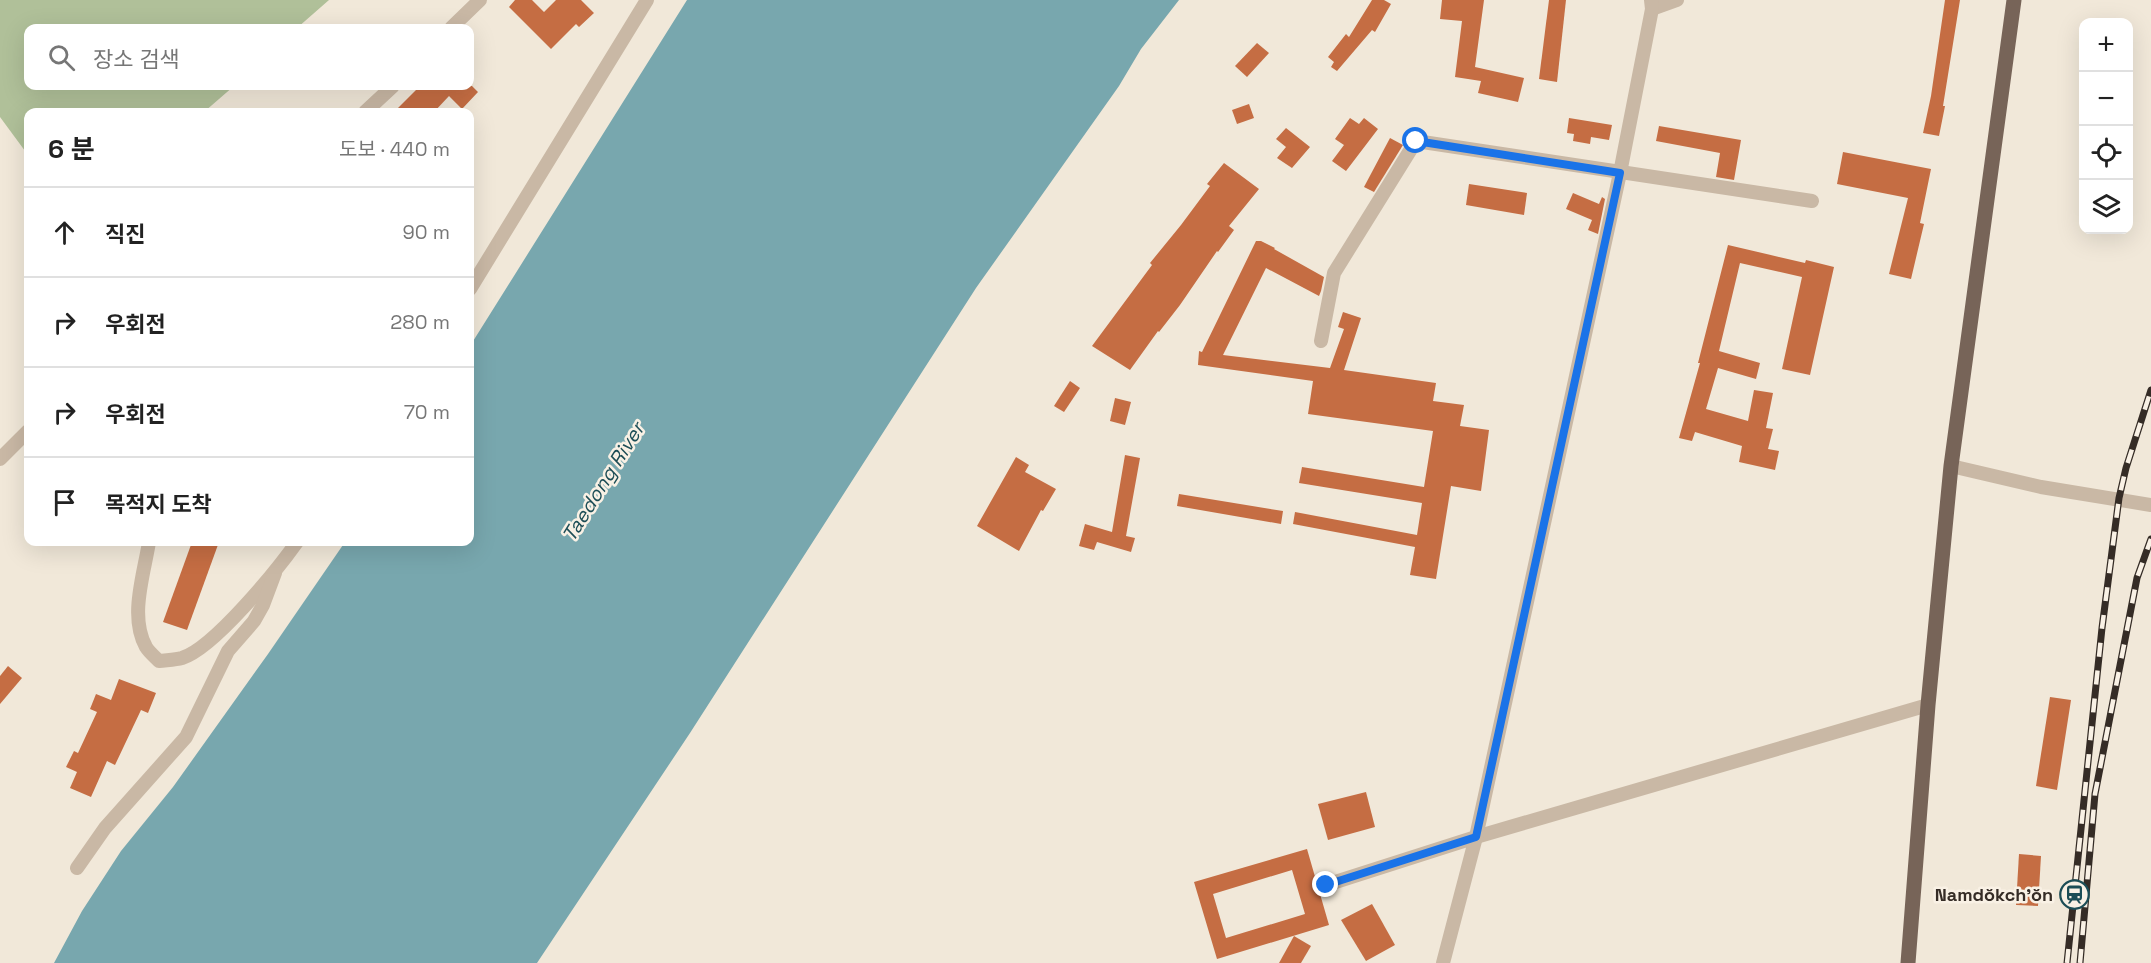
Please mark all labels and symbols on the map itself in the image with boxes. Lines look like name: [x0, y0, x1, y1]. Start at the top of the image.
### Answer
route start: [1402, 127, 1428, 153]
water label: Taedong River: [556, 415, 651, 546]
route end: [1312, 871, 1338, 897]
station icon: Namdŏkch'ŏn: [2058, 878, 2090, 910]
place label: Namdŏkch'ŏn: [1935, 883, 2053, 906]

